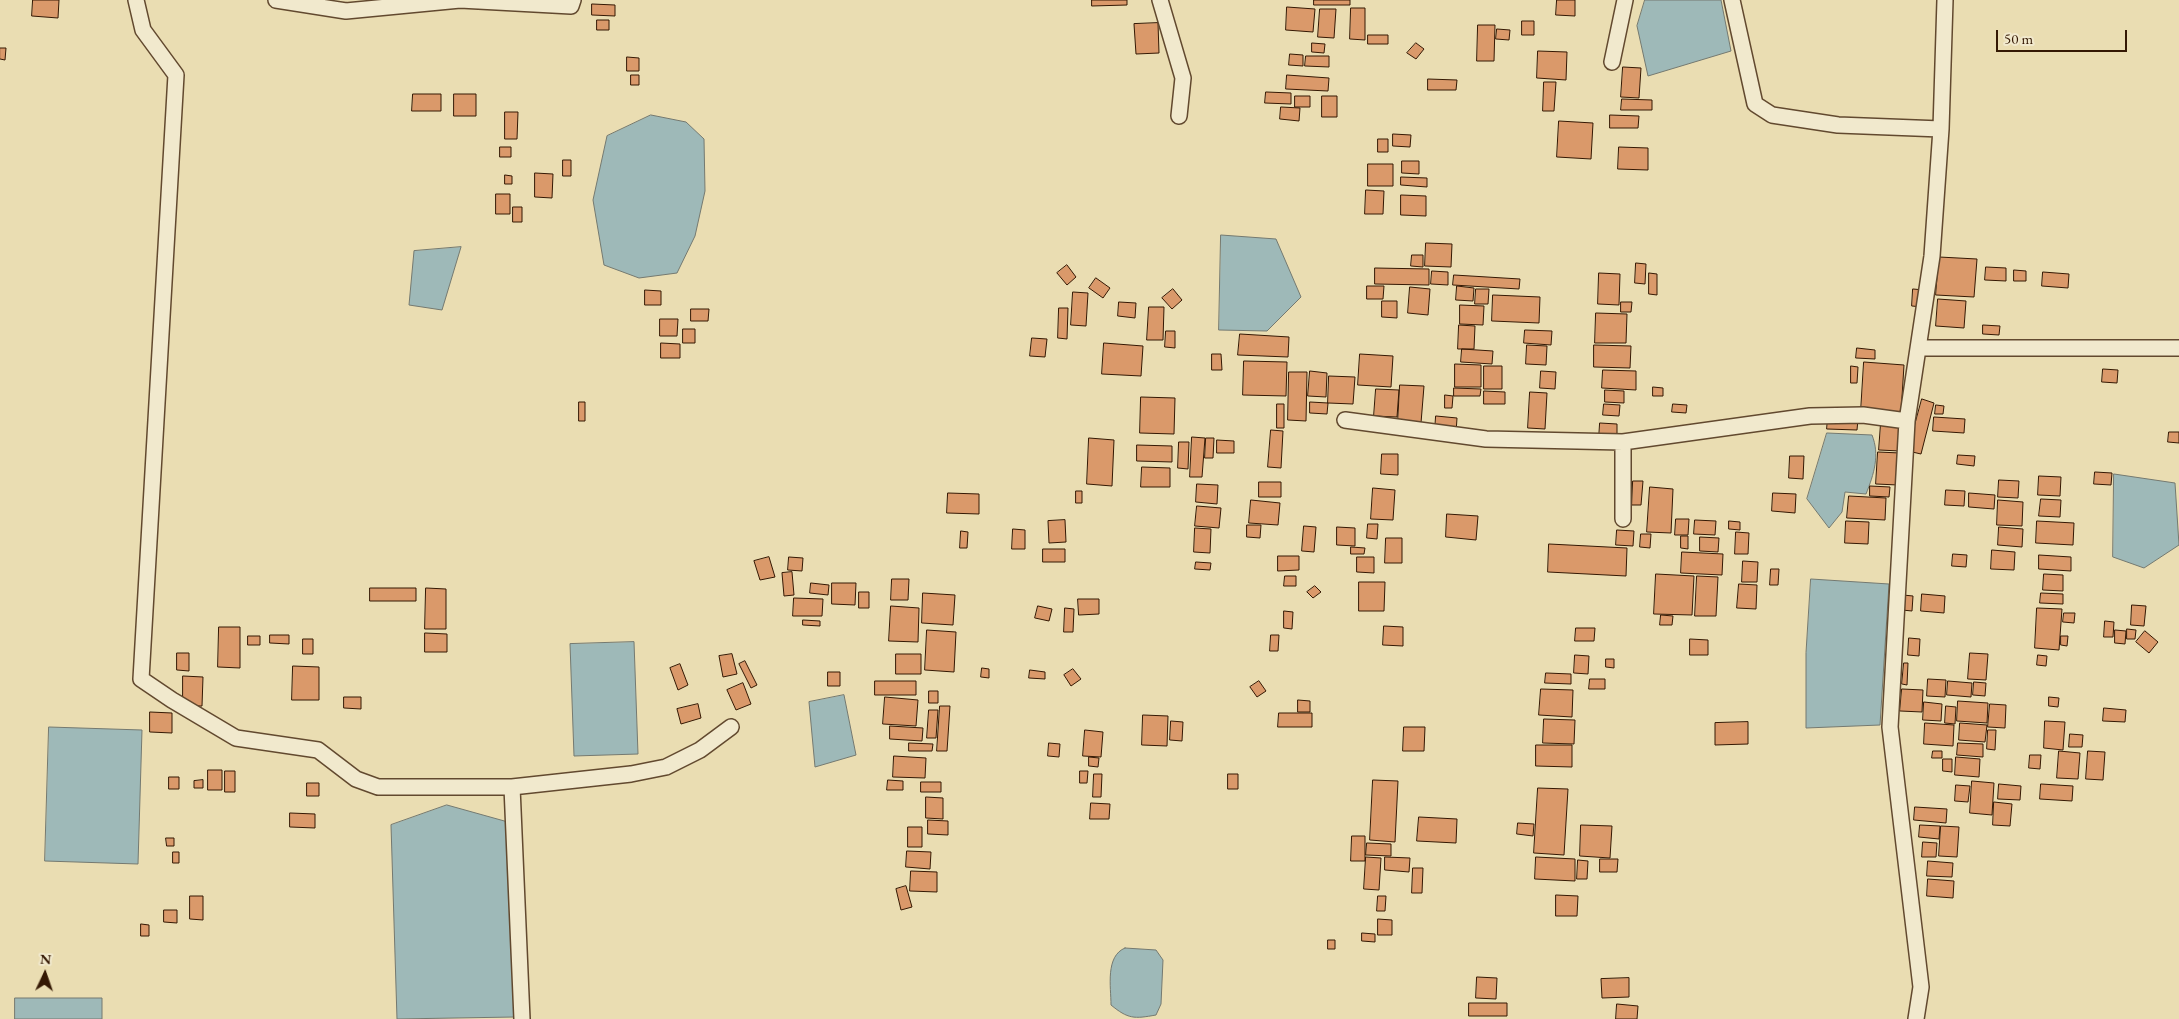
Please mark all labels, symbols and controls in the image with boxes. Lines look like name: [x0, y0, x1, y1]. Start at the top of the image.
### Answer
scale bar: [1999, 20, 2130, 52]
text: 50 m: [2004, 29, 2033, 48]
north arrow: [20, 949, 70, 999]
text: N: [40, 950, 52, 968]

